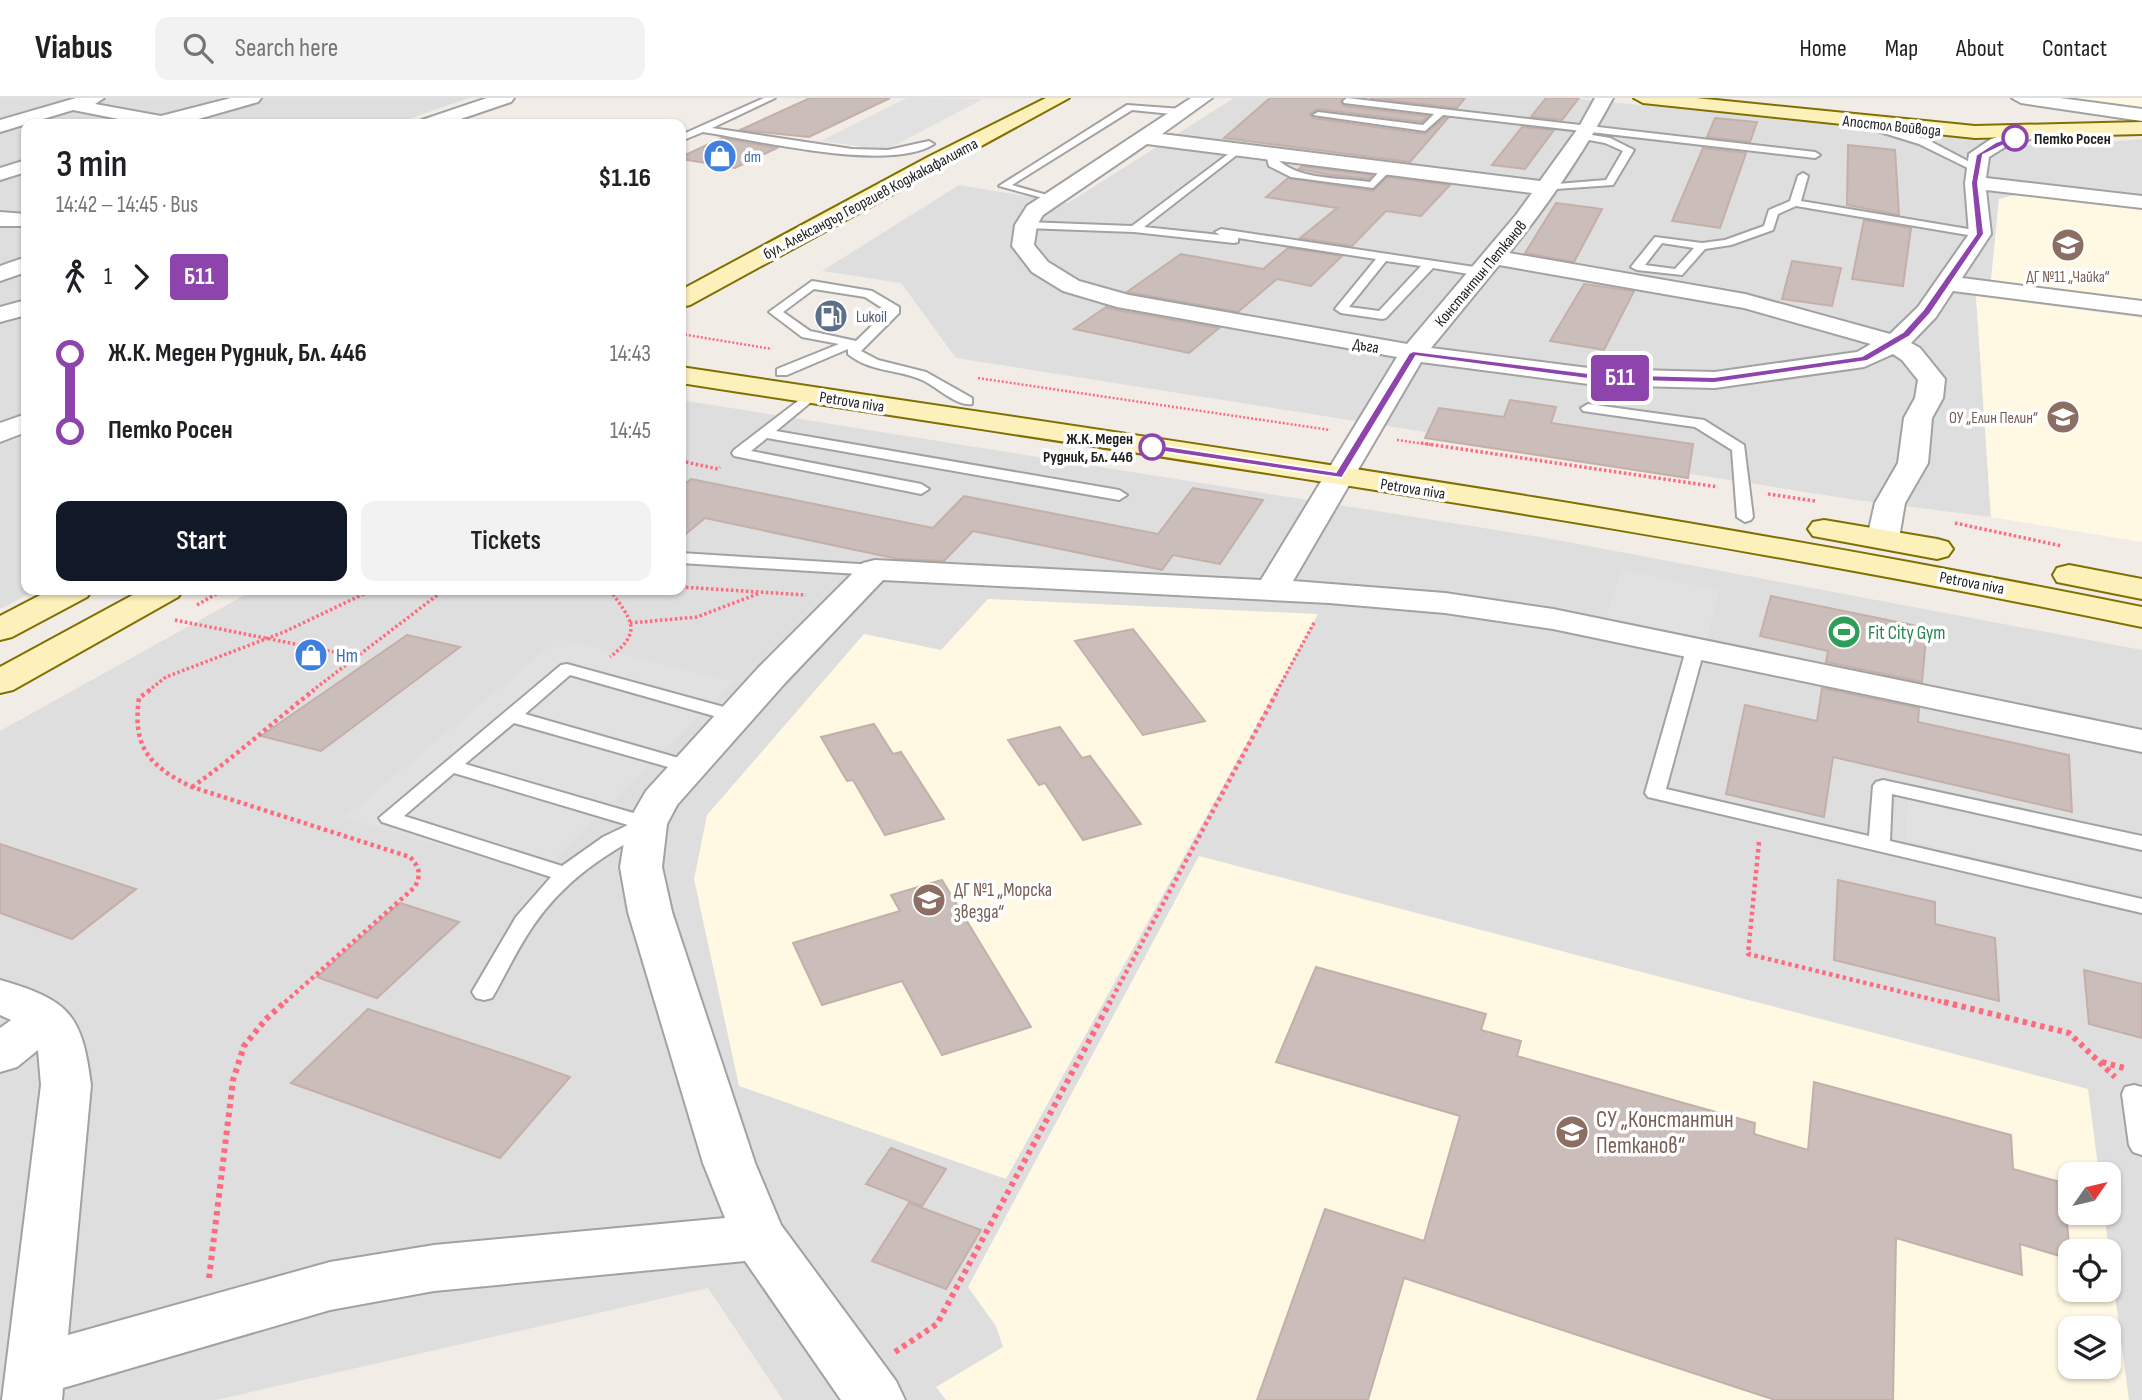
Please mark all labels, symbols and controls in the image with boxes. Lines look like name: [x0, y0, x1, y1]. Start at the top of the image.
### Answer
search box: [155, 17, 645, 80]
text: Viabus: [35, 28, 113, 68]
icon: search: [179, 29, 217, 67]
text: Search here: [235, 33, 338, 64]
text: Home: [1799, 34, 1847, 63]
text: Map: [1885, 34, 1918, 63]
text: About: [1956, 34, 2004, 63]
text: Contact: [2042, 34, 2107, 63]
street label: Апостол Войвода: [1841, 112, 1942, 141]
marker: Петко Росен: [2002, 125, 2028, 151]
place label: Петко Росен: [2034, 130, 2111, 149]
street label: бул. Александър Георгиев Коджакафалията: [760, 135, 981, 264]
shop icon: dm: [701, 137, 739, 175]
text: 3 min: [56, 142, 127, 187]
place label: dm: [744, 148, 761, 167]
text: $1.16: [598, 163, 651, 194]
text: 14:42 – 14:45 · Bus: [56, 191, 198, 219]
street label: Константин Петканов: [1431, 217, 1531, 331]
school or university icon: ДГ №11 „Чайка“: [2049, 226, 2087, 264]
icon: walk: [56, 258, 94, 296]
icon: forward: [122, 258, 160, 296]
text: Б11: [184, 262, 214, 291]
text: 1: [104, 263, 112, 291]
place label: ДГ №11 „Чайка“: [2026, 268, 2110, 287]
fuel station icon: Lukoil: [812, 297, 850, 335]
place label: Lukoil: [856, 308, 887, 327]
street label: Дъга: [1351, 335, 1380, 358]
text: Ж.К. Меден Рудник, Бл. 446: [108, 338, 367, 369]
text: 14:43: [610, 340, 651, 368]
line badge: Б11: [1580, 355, 1660, 401]
text: Б11: [1605, 363, 1635, 392]
street label: Petrova niva: [818, 388, 886, 417]
school or university icon: ОУ „Елин Пелин“: [2044, 398, 2082, 436]
place label: ОУ „Елин Пелин“: [1949, 409, 2038, 428]
text: Петко Росен: [108, 415, 233, 446]
text: 14:45: [610, 417, 651, 445]
place label: Ж.К. Меден Рудник, Бл. 446: [1043, 430, 1133, 467]
marker: Ж.К. Меден Рудник, Бл. 446: [1139, 434, 1165, 460]
street label: Petrova niva: [1379, 475, 1447, 504]
button: Start: [56, 501, 347, 581]
button: Tickets: [361, 501, 651, 581]
street label: Petrova niva: [1938, 568, 2006, 599]
sports icon: Fit City Gym: [1825, 613, 1863, 651]
place label: Fit City Gym: [1868, 622, 1946, 645]
shop icon: Hm: [292, 636, 330, 674]
place label: Hm: [336, 645, 358, 668]
place label: ДГ №1 „Морска звезда“: [954, 879, 1052, 924]
school or university icon: ДГ №1 „Морска звезда“: [910, 881, 948, 919]
place label: СУ „Константин Петканов“: [1596, 1106, 1734, 1160]
school or university icon: СУ „Константин Петканов“: [1553, 1113, 1591, 1151]
north arrow: [2058, 1162, 2121, 1225]
map controls: [2058, 1162, 2121, 1379]
button: locate: [2058, 1239, 2121, 1302]
button: layers: [2058, 1316, 2121, 1379]

